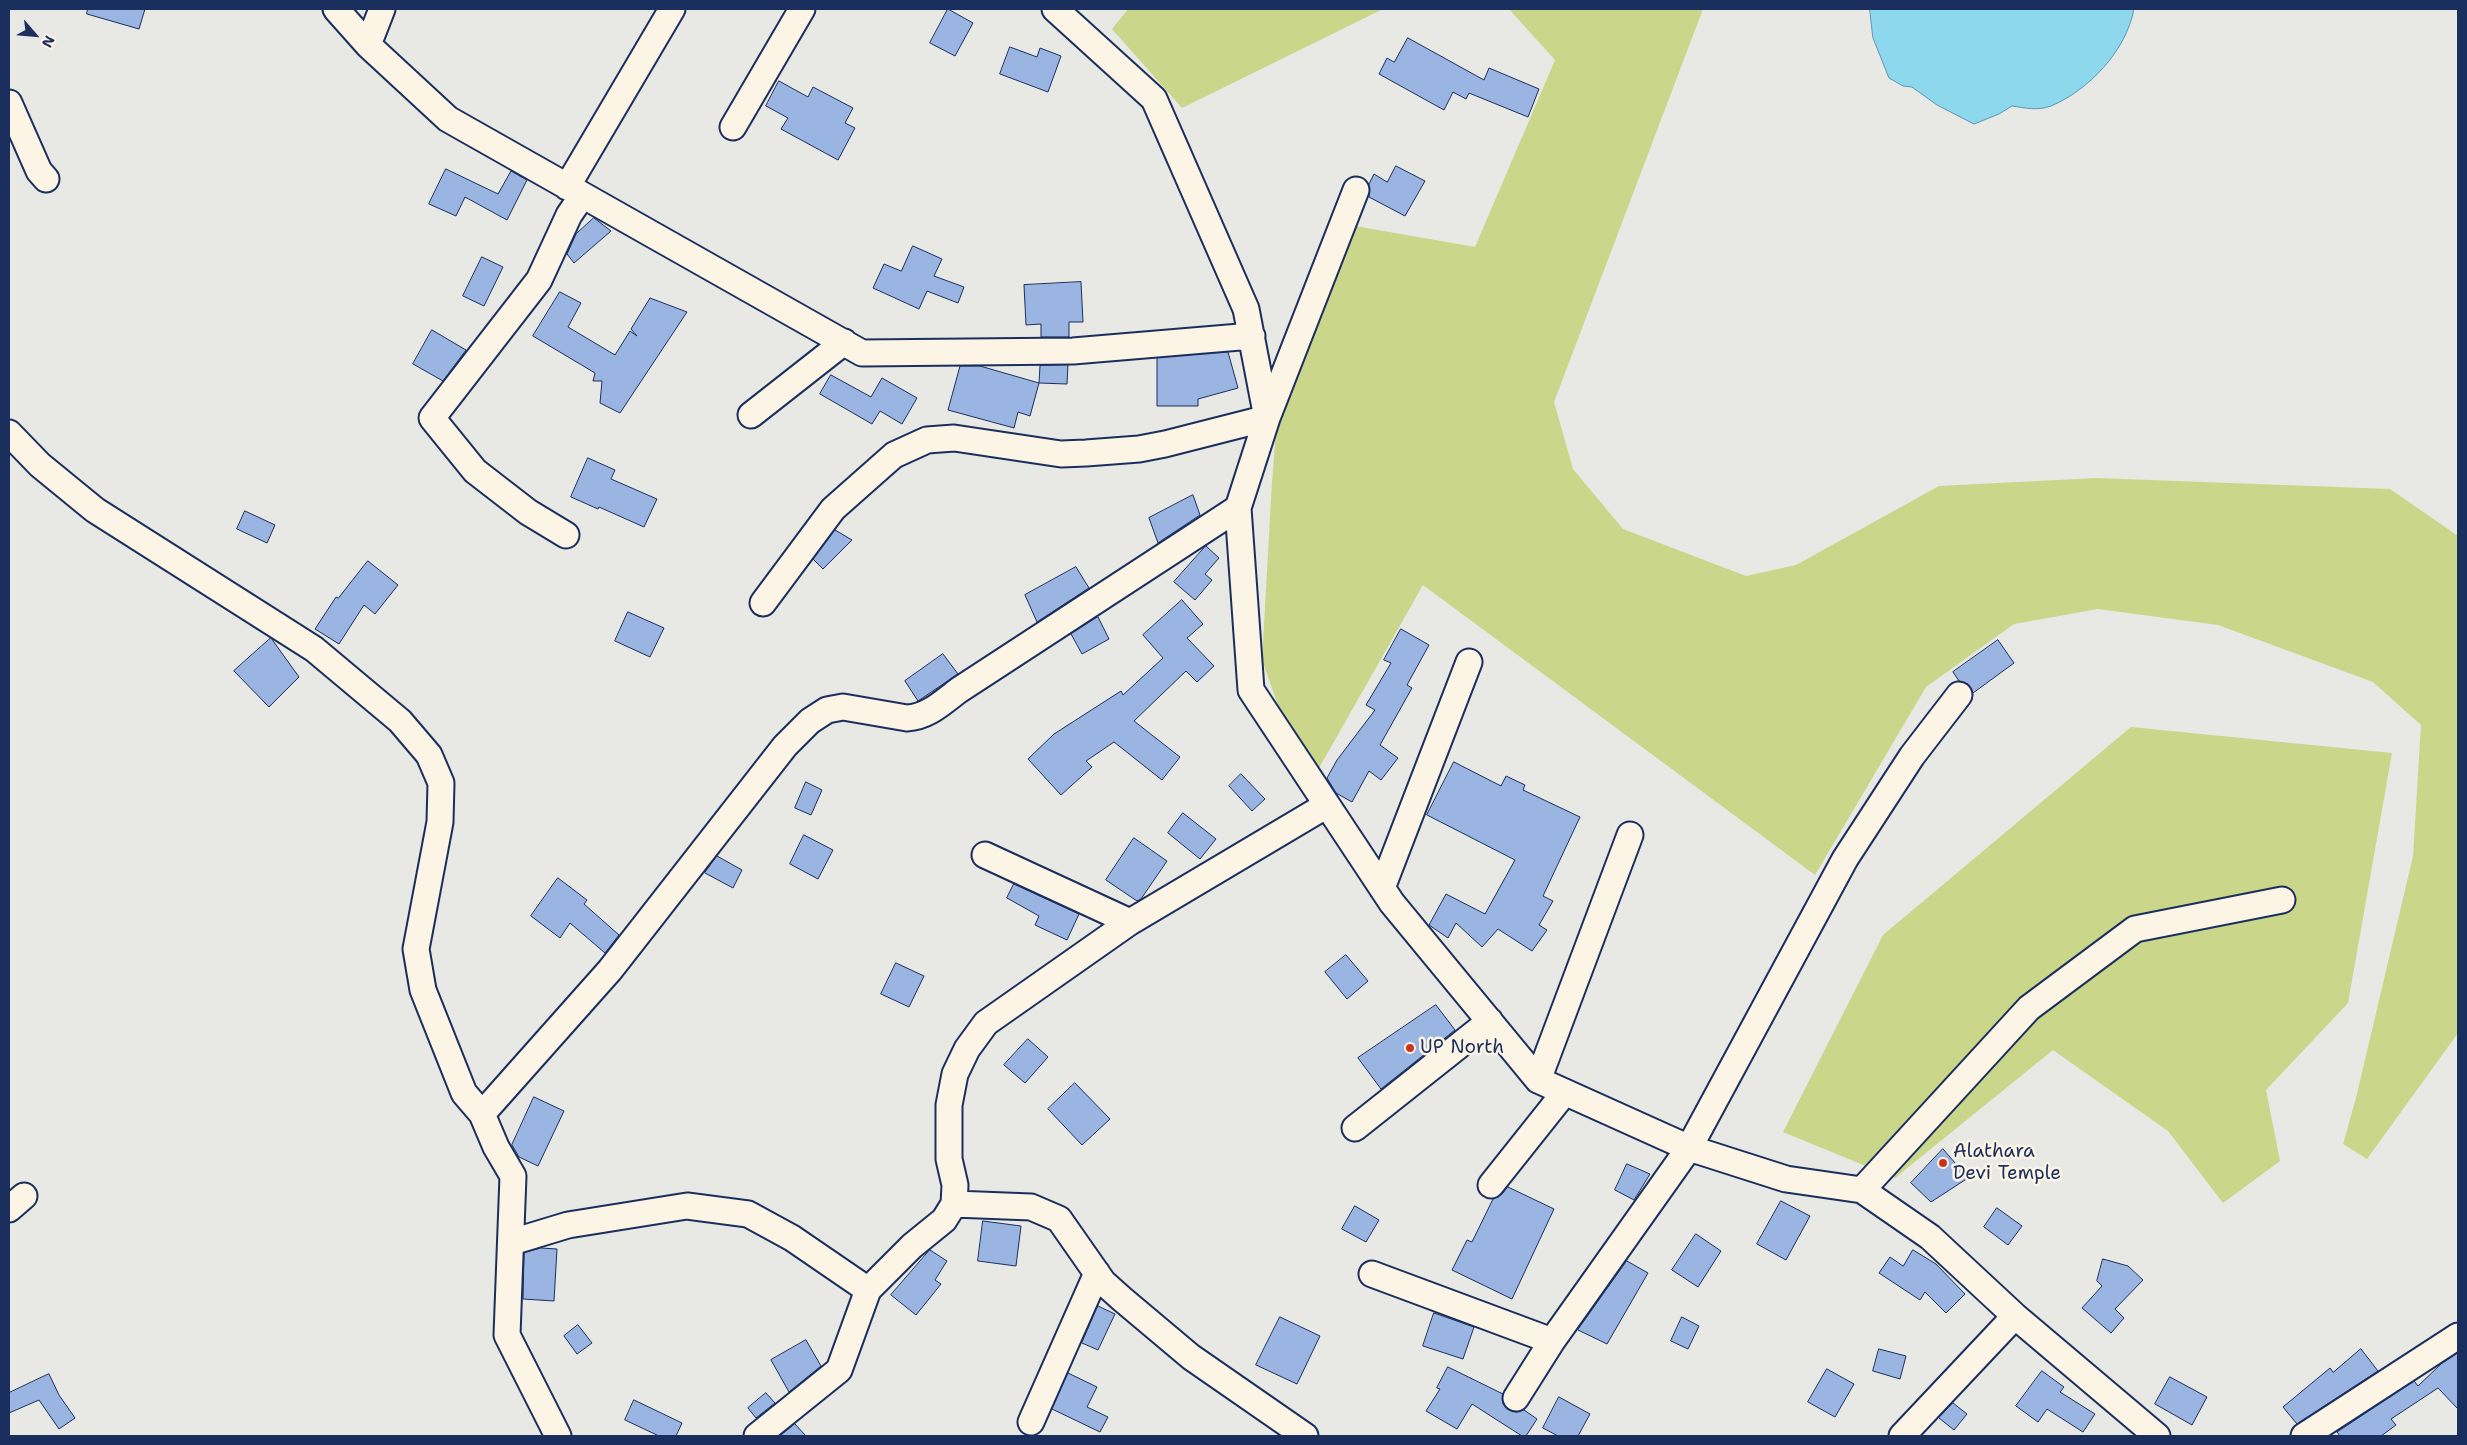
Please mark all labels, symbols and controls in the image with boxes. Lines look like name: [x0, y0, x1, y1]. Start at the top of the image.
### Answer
north arrow: [10, 10, 60, 60]
text: N: [38, 33, 59, 51]
place label: UP North: [1420, 1037, 1504, 1059]
marker: UP North: [1404, 1042, 1416, 1054]
place label: Alathara Devi Temple: [1953, 1141, 2061, 1185]
marker: Alathara Devi Temple: [1937, 1157, 1949, 1169]

